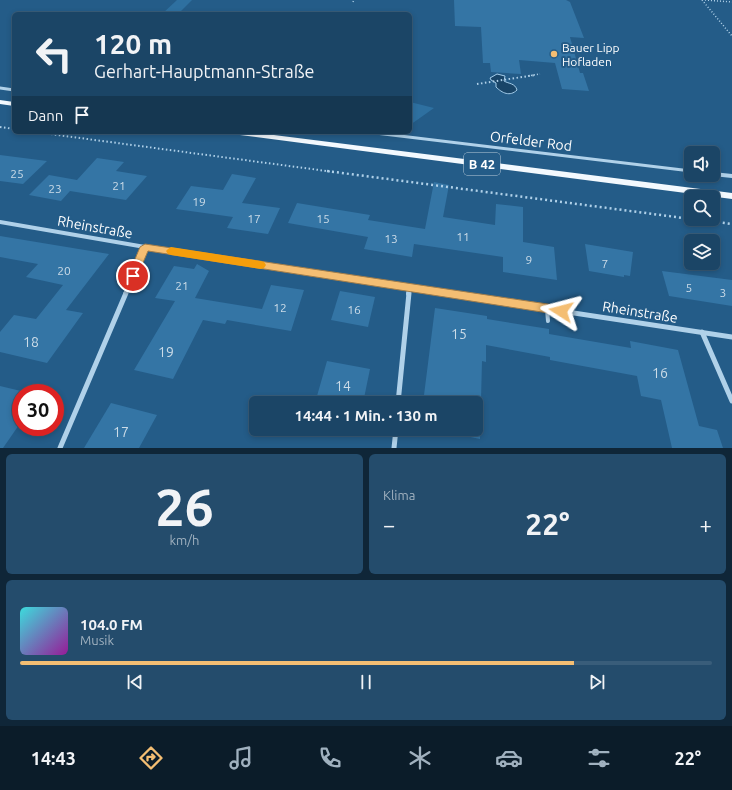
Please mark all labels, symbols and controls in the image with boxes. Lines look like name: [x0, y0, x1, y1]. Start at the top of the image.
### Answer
icon: left: [28, 28, 80, 80]
text: 120 m: [94, 28, 172, 59]
place label: Bauer Lipp Hofladen: [562, 41, 620, 68]
marker: Bauer Lipp Hofladen: [549, 49, 559, 59]
text: Gerhart-Hauptmann-Straße: [94, 61, 314, 81]
icon: arrive: [71, 104, 93, 126]
text: Dann: [28, 107, 63, 124]
street label: Orfelder Rod: [489, 128, 573, 154]
map controls: [684, 146, 720, 270]
button: sound: [684, 146, 720, 182]
road number: B 42: [464, 153, 500, 175]
house number: 25: [10, 167, 24, 180]
house number: 21: [112, 179, 126, 192]
house number: 23: [48, 182, 62, 195]
button: search: [684, 190, 720, 226]
house number: 19: [192, 195, 206, 208]
house number: 17: [247, 212, 261, 225]
house number: 15: [316, 212, 330, 225]
street label: Rheinstraße: [56, 213, 134, 241]
house number: 11: [456, 230, 470, 243]
house number: 13: [384, 232, 398, 245]
button: layers: [684, 234, 720, 270]
house number: 9: [526, 253, 532, 266]
house number: 7: [602, 257, 608, 270]
pin: [116, 259, 150, 293]
house number: 20: [57, 264, 71, 277]
icon: arrive: [122, 265, 144, 287]
house number: 21: [175, 279, 189, 292]
house number: 5: [686, 281, 692, 294]
house number: 3: [720, 286, 726, 299]
position arrow: [540, 290, 582, 332]
street label: Rheinstraße: [601, 298, 679, 326]
house number: 12: [273, 301, 287, 314]
house number: 16: [347, 303, 361, 316]
house number: 15: [451, 326, 467, 342]
house number: 18: [23, 334, 39, 350]
house number: 19: [158, 344, 174, 360]
house number: 16: [652, 365, 668, 381]
house number: 14: [335, 378, 351, 394]
speed limit sign: 30: [12, 384, 64, 436]
text: 14:44 · 1 Min. · 130 m: [295, 407, 438, 424]
house number: 17: [113, 424, 129, 440]
text: 26: [155, 478, 214, 536]
text: Klima: [383, 488, 415, 502]
text: 22°: [525, 507, 570, 541]
text: −: [383, 512, 395, 537]
text: +: [700, 512, 712, 537]
text: km/h: [169, 533, 200, 547]
text: 104.0 FM: [80, 616, 143, 633]
text: Musik: [80, 633, 114, 647]
icon: previous: [124, 671, 146, 693]
icon: pause: [355, 671, 377, 693]
icon: next: [586, 671, 608, 693]
icon: directions: [137, 744, 165, 772]
icon: music: [227, 744, 255, 772]
icon: phone: [316, 744, 344, 772]
icon: climate: [406, 744, 434, 772]
icon: car: [495, 744, 523, 772]
icon: filters: [585, 744, 613, 772]
text: 14:43: [31, 748, 76, 768]
text: 22°: [675, 748, 701, 768]

